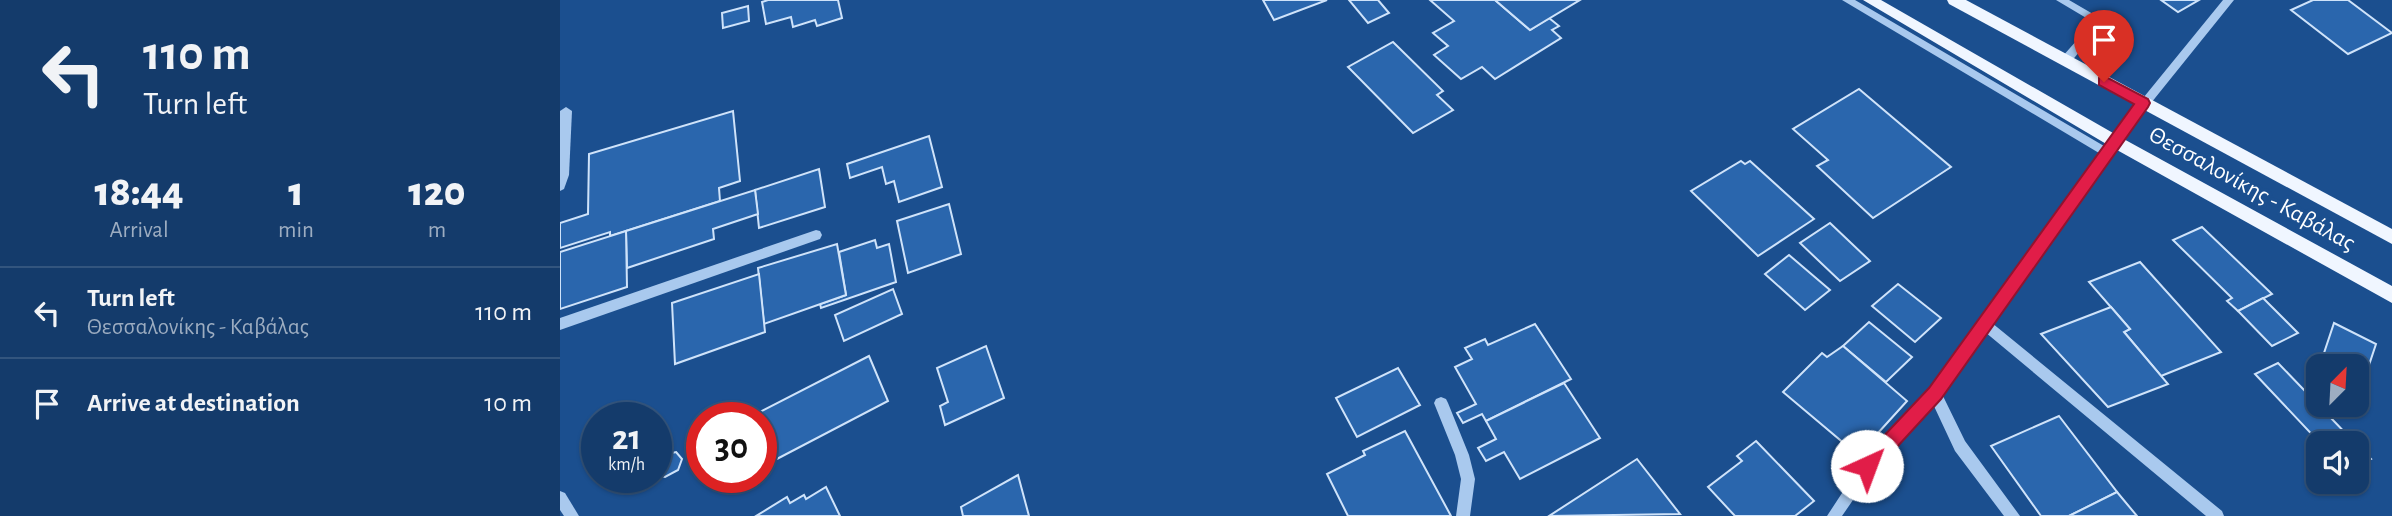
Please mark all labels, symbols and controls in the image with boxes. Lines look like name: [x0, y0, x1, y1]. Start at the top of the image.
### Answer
pin: [2074, 10, 2134, 82]
icon: arrive: [2085, 21, 2123, 59]
icon: left: [28, 28, 119, 119]
text: 110 m: [143, 30, 251, 79]
text: Turn left: [143, 88, 247, 120]
street label: Θεσσαλονίκης - Καβάλας: [2145, 122, 2359, 256]
text: 18:44: [94, 171, 184, 213]
text: 1: [288, 171, 304, 213]
text: 120: [408, 171, 466, 213]
text: Arrival: [109, 219, 169, 242]
text: min: [278, 219, 314, 242]
text: m: [428, 219, 446, 242]
text: Turn left: [87, 285, 175, 311]
icon: left: [28, 294, 66, 332]
text: 110 m: [475, 299, 532, 325]
text: Θεσσαλονίκης - Καβάλας: [87, 316, 309, 339]
north arrow: [2306, 354, 2370, 416]
map controls: [2306, 354, 2369, 494]
icon: arrive: [28, 385, 66, 423]
text: Arrive at destination: [87, 390, 300, 416]
text: 10 m: [484, 390, 532, 416]
speed limit sign: 30: [686, 402, 777, 493]
text: 21: [612, 421, 641, 456]
position arrow: [1830, 429, 1904, 503]
button: sound: [2306, 431, 2369, 494]
text: km/h: [608, 456, 645, 474]

